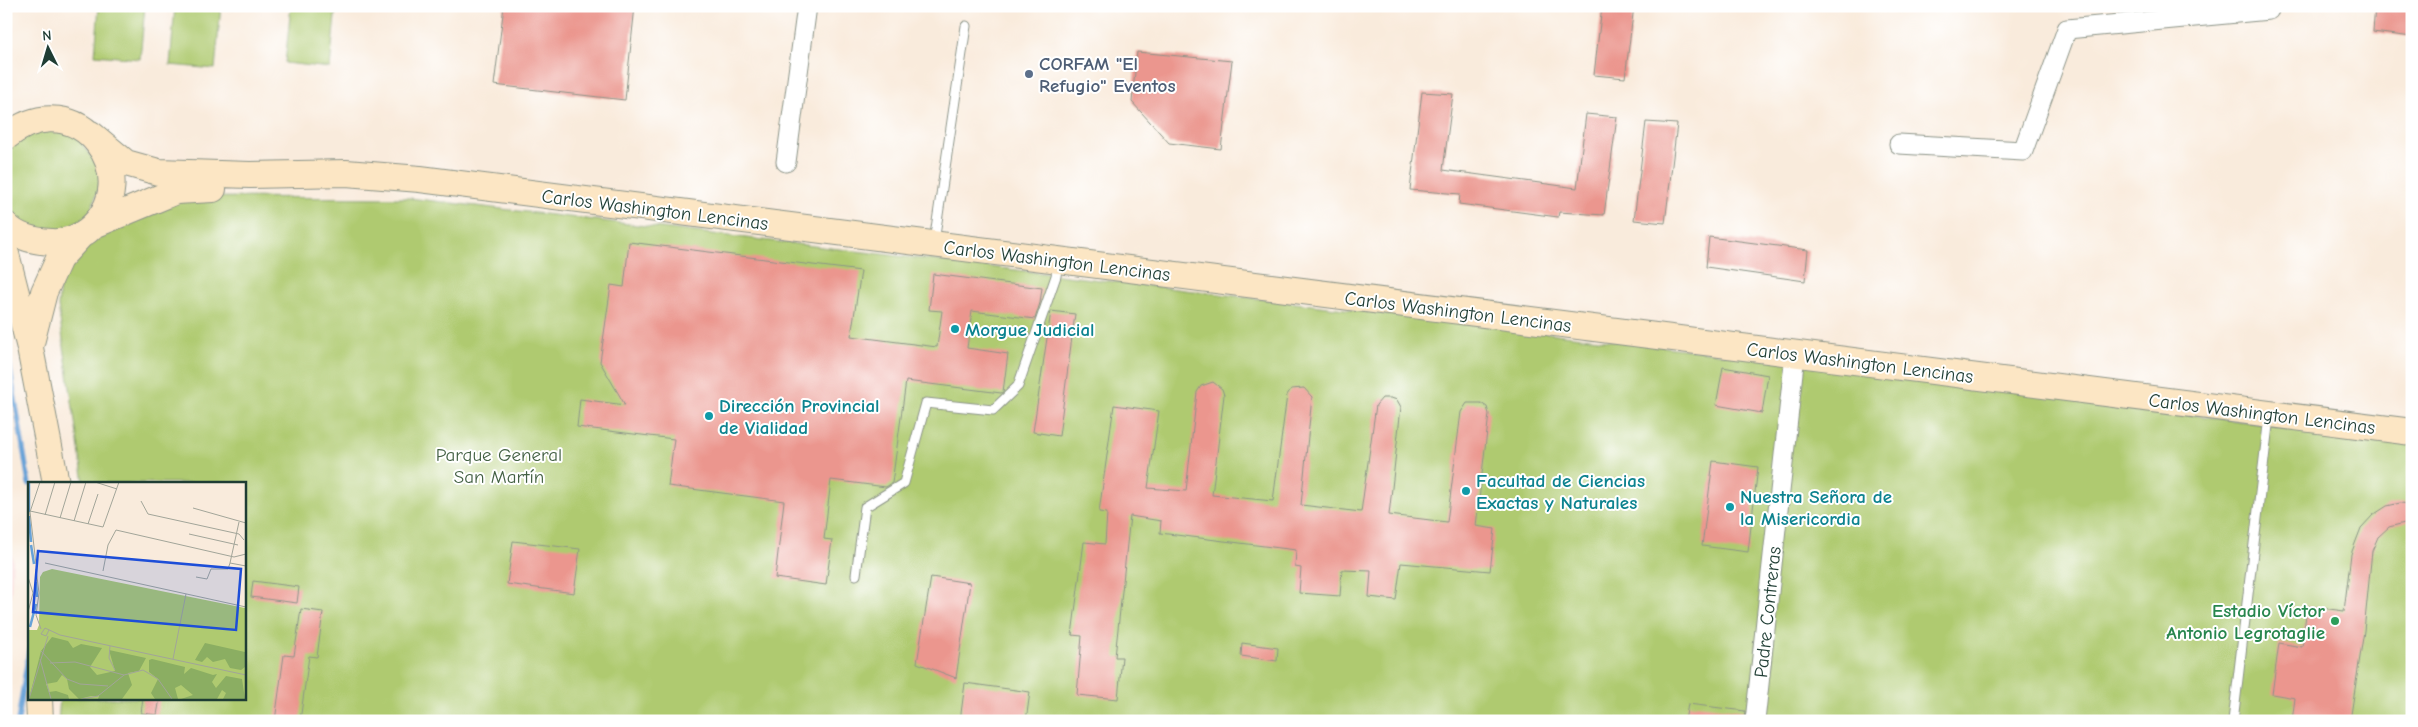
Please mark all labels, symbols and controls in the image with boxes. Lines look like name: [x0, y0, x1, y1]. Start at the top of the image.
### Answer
north arrow: [22, 22, 72, 72]
text: N: [42, 27, 52, 44]
place label: CORFAM "El Refugio" Eventos: [1039, 53, 1175, 97]
marker: CORFAM "El Refugio" Eventos: [1023, 68, 1035, 80]
street label: Carlos Washington Lencinas: [540, 185, 769, 235]
street label: Carlos Washington Lencinas: [942, 236, 1171, 286]
street label: Carlos Washington Lencinas: [1343, 287, 1572, 337]
place label: Morgue Judicial: [965, 319, 1095, 341]
marker: Morgue Judicial: [949, 323, 961, 335]
street label: Carlos Washington Lencinas: [1745, 338, 1974, 388]
street label: Carlos Washington Lencinas: [2147, 389, 2376, 439]
place label: Dirección Provincial de Vialidad: [719, 395, 880, 439]
marker: Dirección Provincial de Vialidad: [703, 410, 715, 422]
park label: Parque General San Martín: [436, 444, 562, 488]
place label: Facultad de Ciencias Exactas y Naturales: [1476, 470, 1645, 514]
inset map: [28, 482, 245, 700]
marker: Facultad de Ciencias Exactas y Naturales: [1460, 485, 1472, 497]
place label: Nuestra Señora de la Misericordia: [1740, 486, 1892, 530]
marker: Nuestra Señora de la Misericordia: [1724, 501, 1736, 513]
street label: Padre Contreras: [1750, 545, 1786, 679]
place label: Estadio Víctor Antonio Legrotaglie: [2166, 600, 2325, 644]
marker: Estadio Víctor Antonio Legrotaglie: [2329, 615, 2341, 627]

